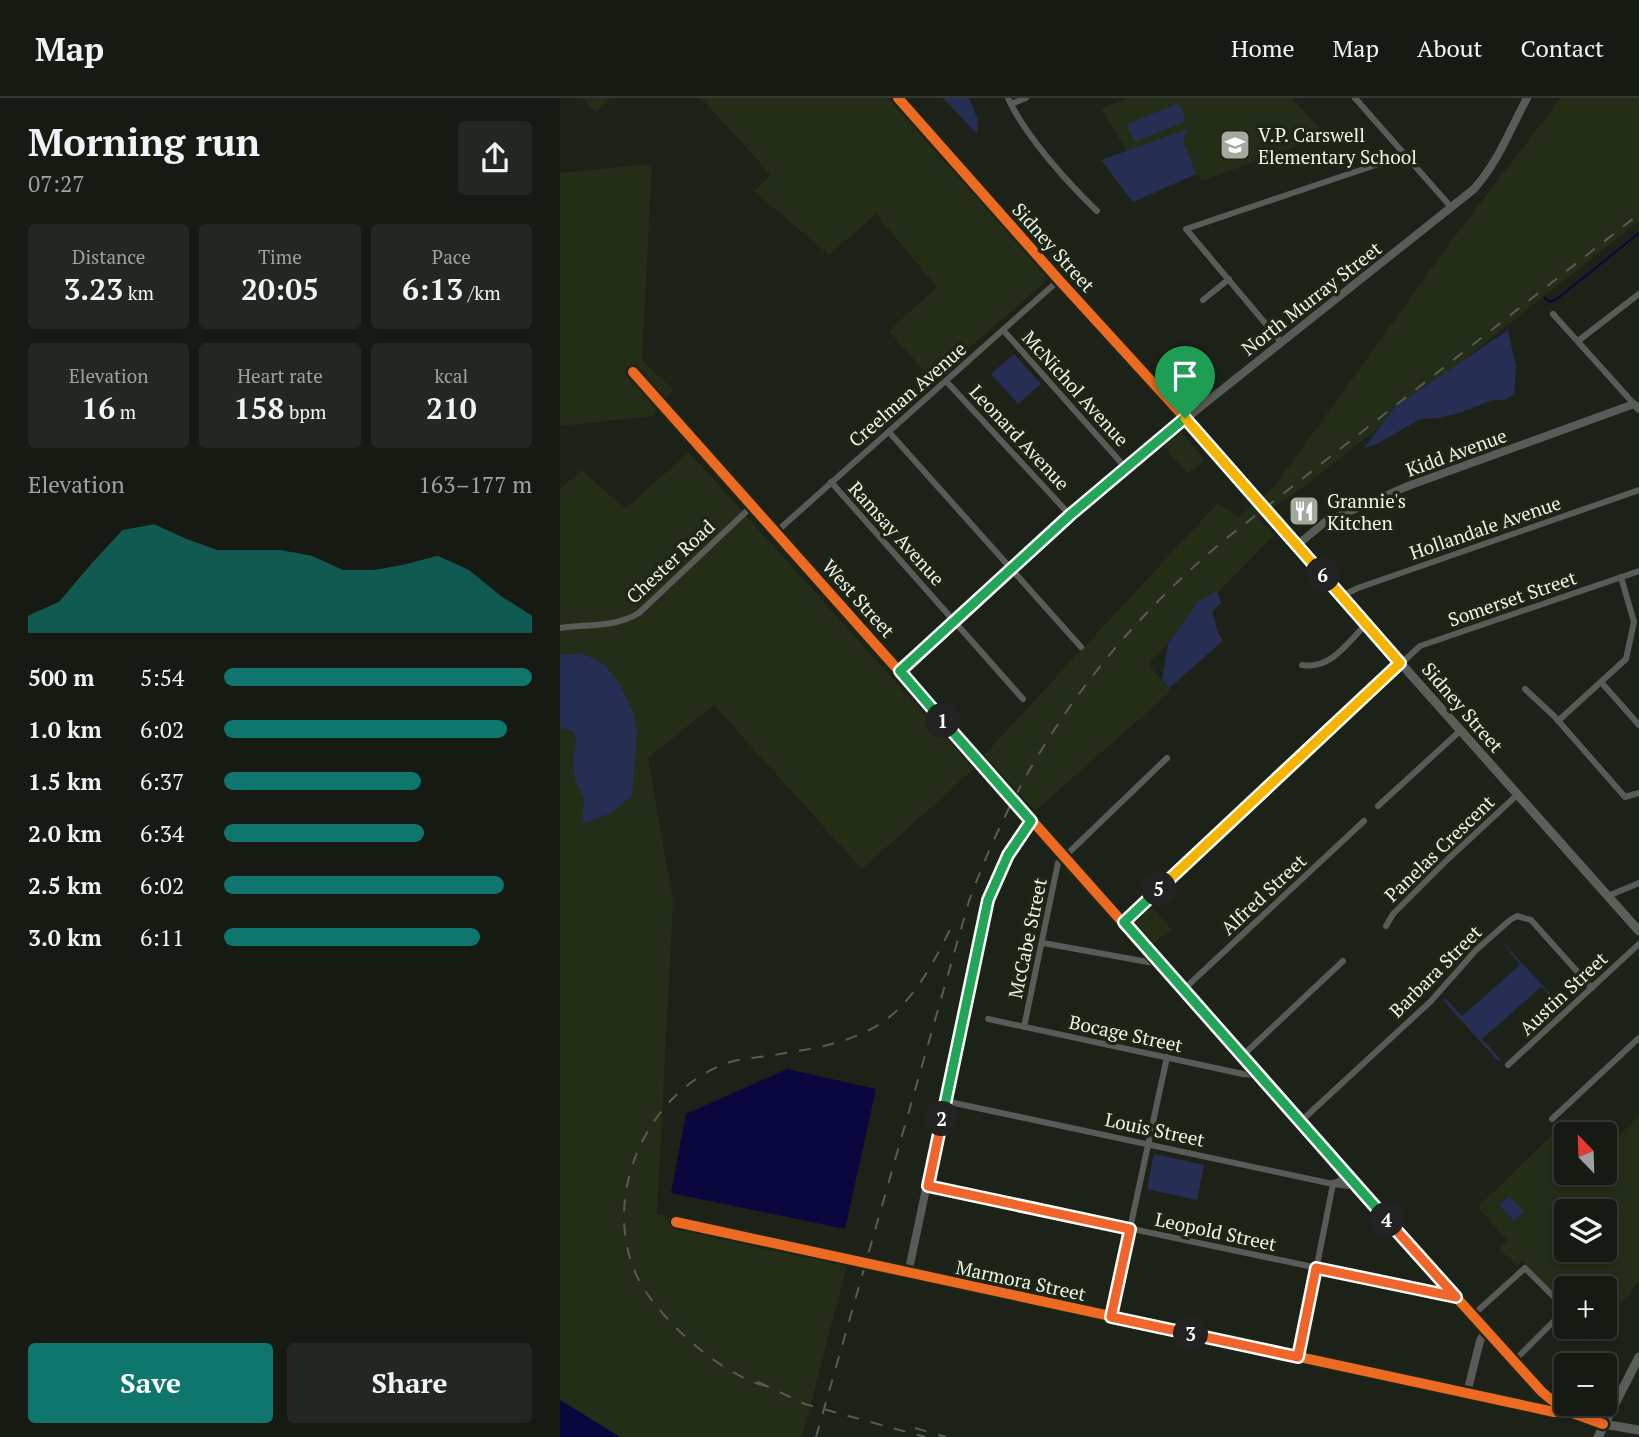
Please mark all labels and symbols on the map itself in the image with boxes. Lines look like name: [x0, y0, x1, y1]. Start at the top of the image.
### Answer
place label: V.P. Carswell Elementary School: [1258, 122, 1417, 169]
school or university icon: V.P. Carswell Elementary School: [1218, 128, 1252, 162]
street label: Sidney Street: [1007, 197, 1101, 297]
street label: North Murray Street: [1236, 236, 1386, 360]
street label: McNichol Avenue: [1017, 325, 1135, 451]
street label: Creelman Avenue: [843, 336, 971, 452]
pin: [1155, 346, 1215, 418]
street label: Leonard Avenue: [965, 379, 1075, 495]
street label: Kidd Avenue: [1402, 422, 1510, 482]
street label: Ramsay Avenue: [844, 476, 950, 590]
place label: Grannie's Kitchen: [1327, 488, 1406, 535]
street label: Hollandale Avenue: [1406, 489, 1564, 565]
restaurant icon: Grannie's Kitchen: [1287, 494, 1321, 528]
street label: Chester Road: [620, 513, 720, 608]
street label: West Street: [817, 554, 901, 642]
pin: 6: [1306, 558, 1340, 592]
street label: Somerset Street: [1445, 564, 1579, 632]
street label: Sidney Street: [1417, 657, 1509, 757]
pin: 1: [926, 704, 960, 738]
street label: Panelas Crescent: [1379, 789, 1499, 907]
street label: Alfred Street: [1215, 848, 1311, 940]
pin: 5: [1142, 872, 1176, 906]
street label: McCabe Street: [1002, 876, 1052, 1000]
street label: Barbara Street: [1383, 919, 1487, 1023]
street label: Austin Street: [1514, 946, 1612, 1040]
street label: Bocage Street: [1067, 1009, 1185, 1057]
pin: 2: [924, 1102, 960, 1136]
street label: Louis Street: [1103, 1106, 1207, 1152]
north arrow: [1554, 1122, 1617, 1185]
pin: 4: [1370, 1202, 1404, 1238]
street label: Leopold Street: [1153, 1206, 1279, 1256]
street label: Marmora Street: [954, 1254, 1088, 1306]
pin: 3: [1174, 1316, 1208, 1352]

